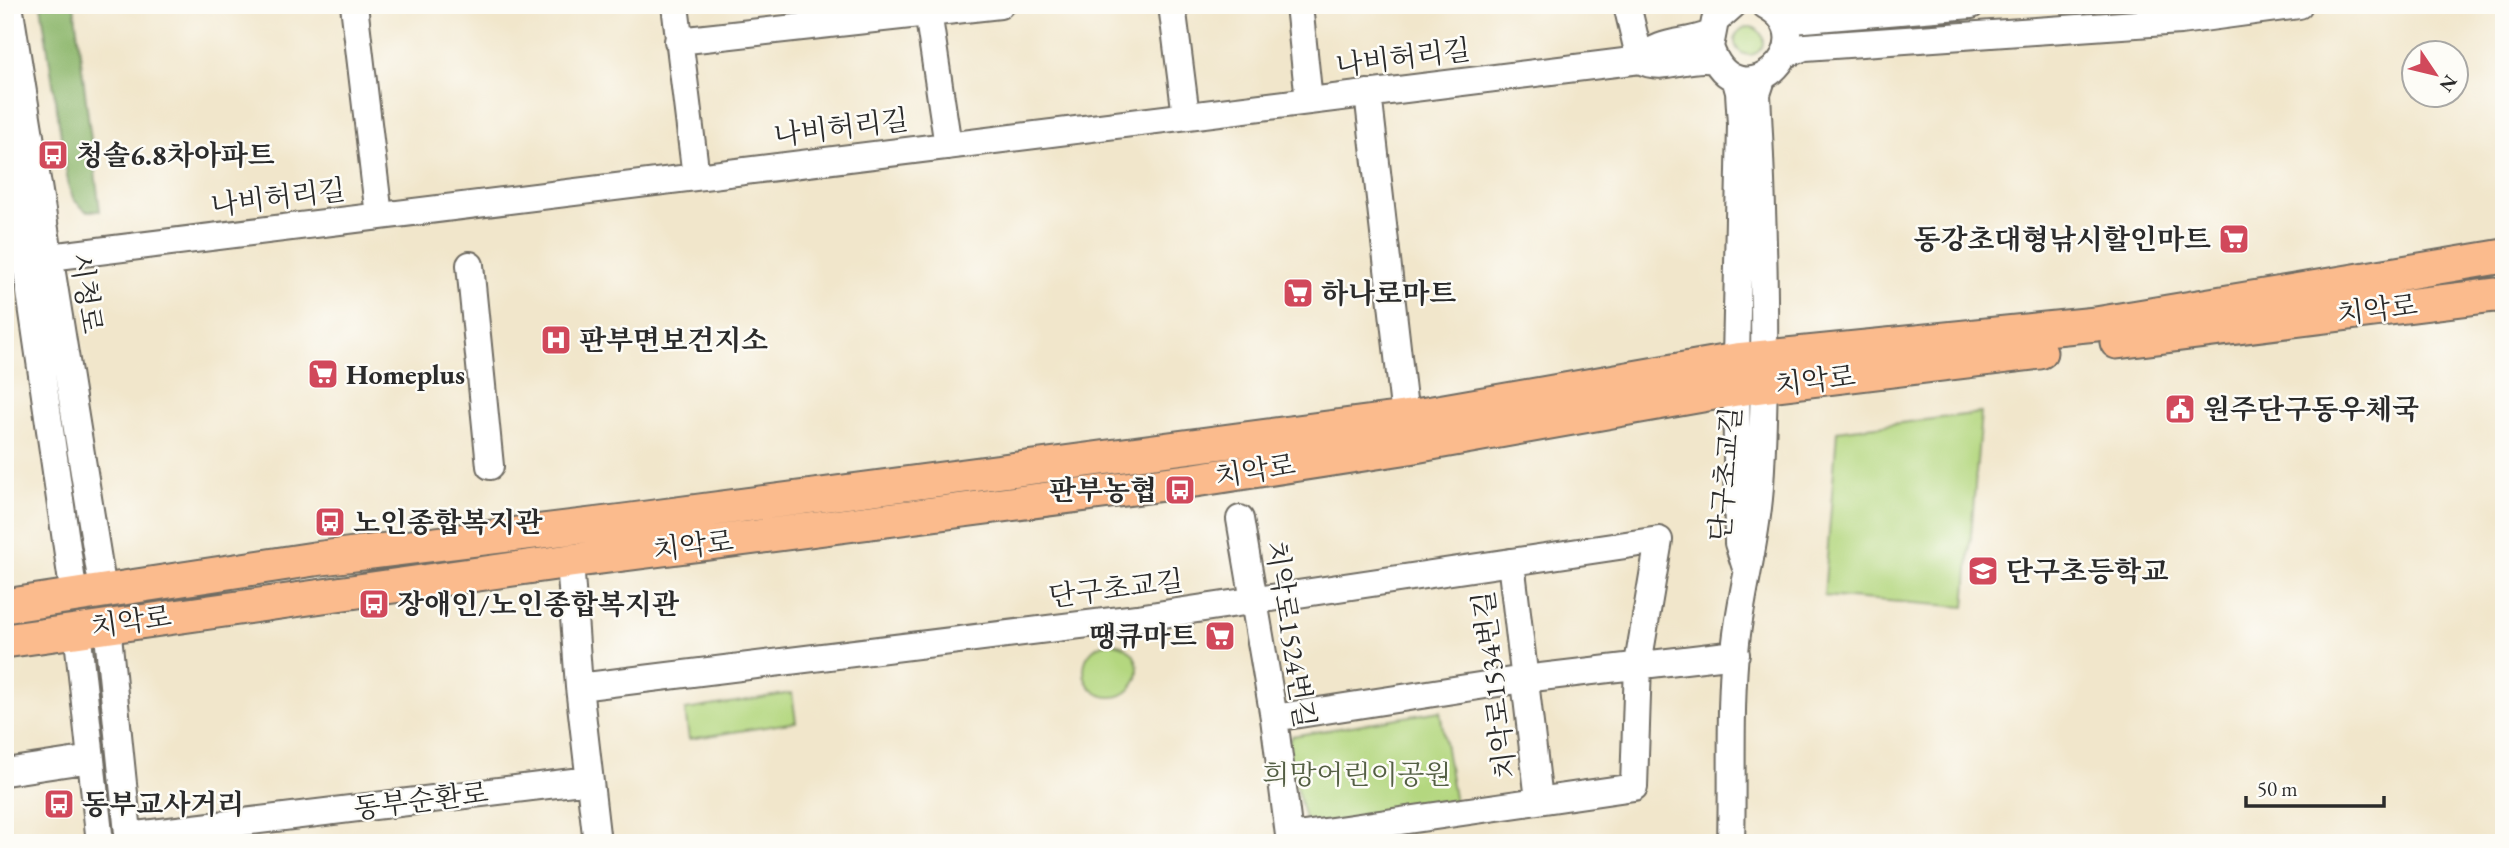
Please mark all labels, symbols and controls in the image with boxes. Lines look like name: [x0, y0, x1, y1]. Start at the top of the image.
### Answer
street label: 나비허리길: [1334, 31, 1472, 83]
north arrow: [2400, 38, 2470, 108]
text: N: [2434, 70, 2463, 97]
street label: 나비허리길: [772, 101, 910, 153]
place label: 청솔6.8차아파트: [76, 137, 275, 173]
bus stop icon: 청솔6.8차아파트: [36, 138, 70, 172]
street label: 나비허리길: [209, 171, 347, 223]
place label: 동강초대형낚시할인마트: [1913, 221, 2211, 257]
supermarket icon: 동강초대형낚시할인마트: [2217, 222, 2251, 256]
street label: 시청로: [63, 250, 111, 336]
place label: 하나로마트: [1321, 275, 1456, 311]
supermarket icon: 하나로마트: [1281, 276, 1315, 310]
street label: 치악로: [2335, 286, 2419, 332]
place label: 판부면보건지소: [579, 322, 768, 358]
hospital icon: 판부면보건지소: [539, 323, 573, 357]
place label: Homeplus: [346, 356, 465, 392]
supermarket icon: Homeplus: [306, 357, 340, 391]
street label: 치악로: [1773, 357, 1857, 403]
place label: 원주단구동우체국: [2203, 391, 2419, 427]
public building icon: 원주단구동우체국: [2163, 392, 2197, 426]
street label: 단구초교길: [1701, 405, 1749, 543]
street label: 치악로: [1212, 446, 1298, 494]
place label: 판부농협: [1049, 472, 1157, 508]
bus stop icon: 판부농협: [1163, 473, 1197, 507]
place label: 노인종합복지관: [353, 504, 543, 540]
bus stop icon: 노인종합복지관: [313, 505, 347, 539]
street label: 치악로: [651, 522, 735, 568]
street label: 치악로1524번길: [1258, 538, 1324, 730]
place label: 단구초등학교: [2006, 553, 2168, 589]
school or university icon: 단구초등학교: [1966, 554, 2000, 588]
street label: 단구초교길: [1047, 562, 1185, 614]
place label: 장애인/노인종합복지관: [397, 586, 680, 622]
bus stop icon: 장애인/노인종합복지관: [357, 587, 391, 621]
street label: 치악로1534번길: [1465, 589, 1523, 781]
street label: 치악로: [88, 598, 174, 644]
place label: 땡큐마트: [1089, 618, 1197, 654]
supermarket icon: 땡큐마트: [1203, 619, 1237, 653]
park label: 희망어린이공원: [1262, 756, 1452, 792]
scale bar: [2246, 764, 2385, 808]
street label: 동부순환로: [352, 774, 490, 826]
text: 50 m: [2257, 775, 2298, 802]
place label: 동부교사거리: [82, 786, 244, 822]
bus stop icon: 동부교사거리: [42, 787, 76, 821]

